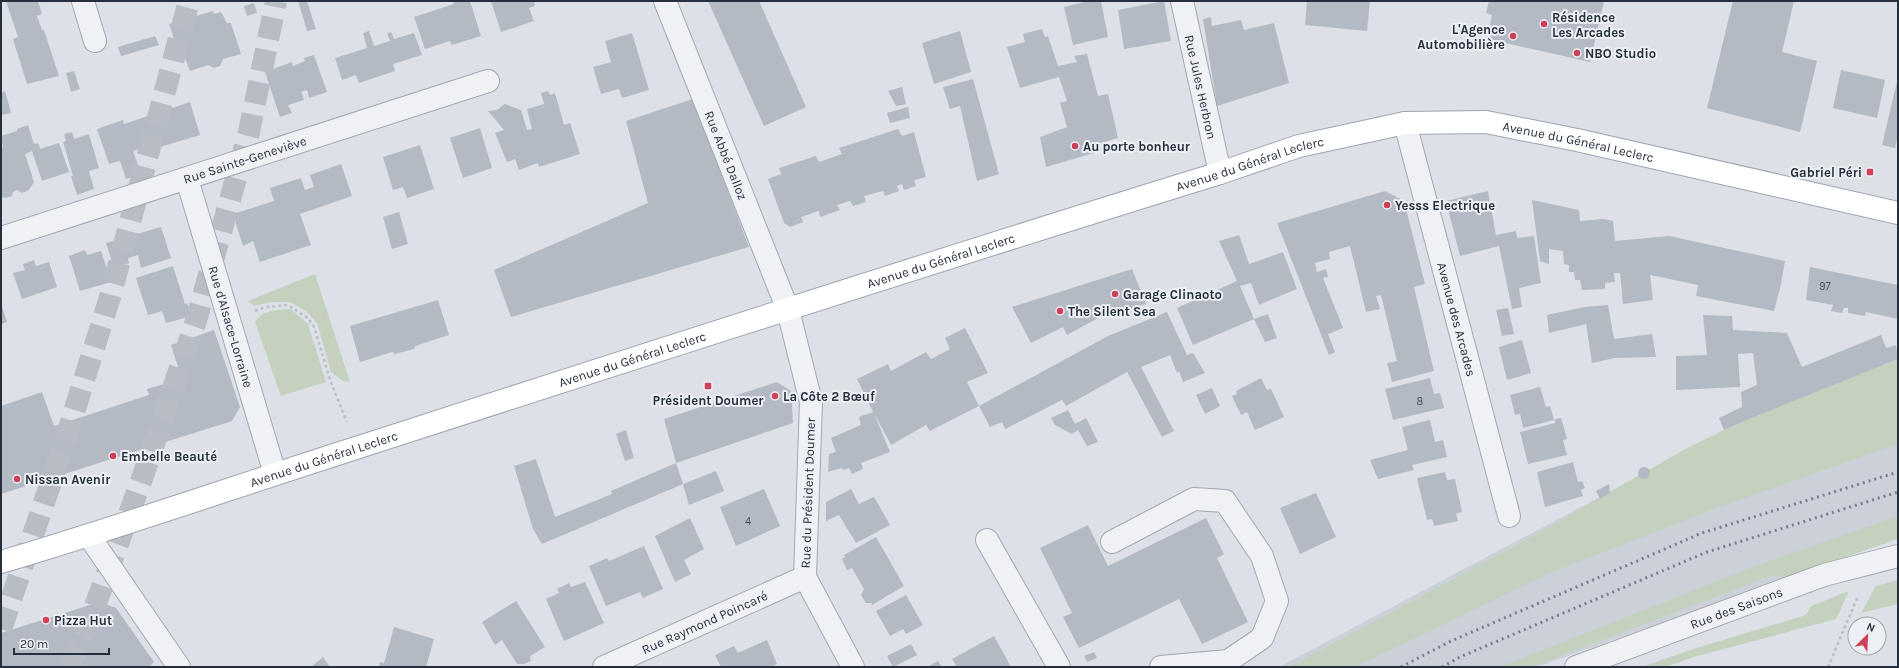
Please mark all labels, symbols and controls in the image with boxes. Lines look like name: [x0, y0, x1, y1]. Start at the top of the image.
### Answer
place label: Résidence Les Arcades: [1552, 10, 1625, 40]
marker: Résidence Les Arcades: [1539, 19, 1549, 29]
place label: L'Agence Automobilière: [1417, 22, 1505, 52]
marker: L'Agence Automobilière: [1508, 31, 1518, 41]
street label: Rue Jules Herbron: [1182, 33, 1220, 141]
place label: NBO Studio: [1585, 46, 1656, 61]
marker: NBO Studio: [1572, 48, 1582, 58]
street label: Rue Abbé Dalloz: [702, 109, 751, 202]
street label: Avenue du Général Leclerc: [1502, 118, 1655, 165]
street label: Rue Sainte-Geneviève: [181, 133, 308, 186]
street label: Avenue du Général Leclerc: [1174, 133, 1325, 194]
place label: Au porte bonheur: [1083, 139, 1191, 154]
marker: Au porte bonheur: [1070, 141, 1080, 151]
place label: Gabriel Péri: [1790, 165, 1862, 180]
marker: Gabriel Péri: [1865, 167, 1875, 177]
place label: Yesss Electrique: [1395, 198, 1495, 214]
marker: Yesss Electrique: [1382, 200, 1392, 210]
street label: Avenue du Général Leclerc: [865, 230, 1016, 291]
street label: Avenue des Arcades: [1435, 261, 1479, 378]
street label: Rue d'Alsace-Lorraine: [206, 264, 256, 390]
house number: 97: [1819, 280, 1831, 293]
place label: Garage Clinaoto: [1123, 287, 1222, 302]
marker: Garage Clinaoto: [1110, 289, 1120, 299]
place label: The Silent Sea: [1068, 304, 1156, 319]
marker: The Silent Sea: [1055, 306, 1065, 316]
street label: Avenue du Général Leclerc: [557, 328, 708, 390]
marker: Président Doumer: [703, 381, 713, 391]
place label: La Côte 2 Bœuf: [783, 389, 875, 404]
marker: La Côte 2 Bœuf: [770, 391, 780, 401]
place label: Président Doumer: [653, 393, 764, 408]
house number: 8: [1417, 395, 1424, 408]
street label: Rue du Président Doumer: [798, 417, 818, 569]
street label: Avenue du Général Leclerc: [248, 428, 399, 490]
place label: Embelle Beauté: [121, 449, 217, 464]
marker: Embelle Beauté: [108, 451, 118, 461]
place label: Nissan Avenir: [25, 472, 111, 487]
marker: Nissan Avenir: [12, 474, 22, 484]
house number: 4: [745, 515, 751, 528]
street label: Rue des Saisons: [1688, 583, 1785, 632]
street label: Rue Raymond Poincaré: [639, 587, 770, 657]
place label: Pizza Hut: [54, 613, 112, 628]
marker: Pizza Hut: [41, 615, 51, 625]
north arrow: [1847, 616, 1887, 656]
text: N: [1865, 620, 1877, 635]
scale bar: [14, 630, 109, 656]
text: 20 m: [20, 637, 48, 651]

